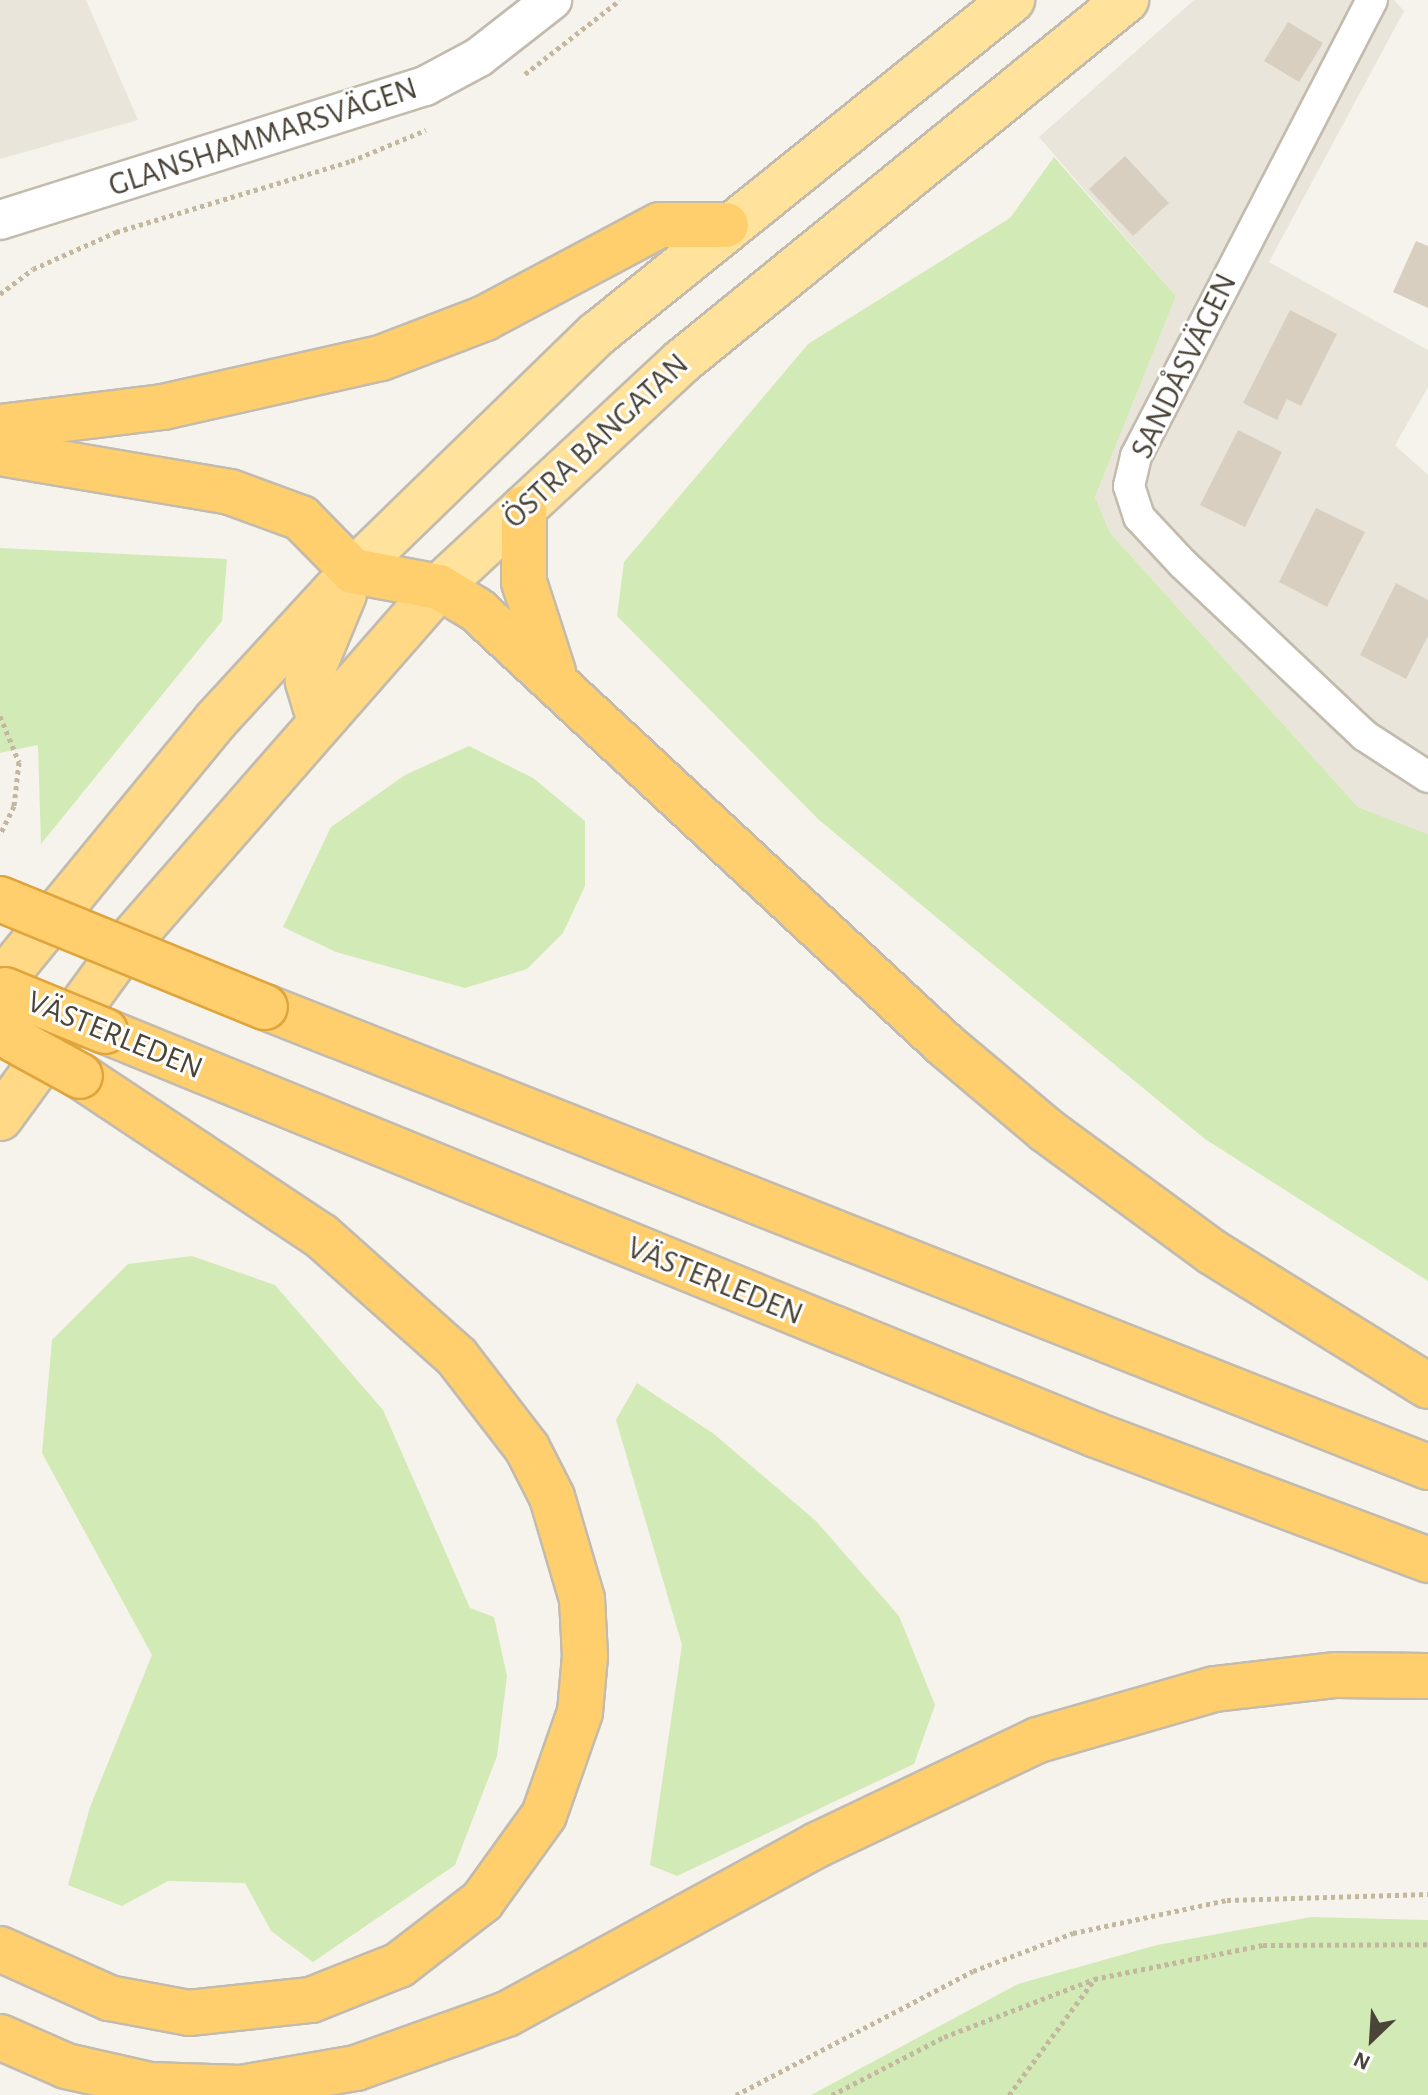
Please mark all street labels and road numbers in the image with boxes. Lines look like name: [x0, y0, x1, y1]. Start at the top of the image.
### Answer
street label: GLANSHAMMARSVÄGEN: [104, 69, 422, 205]
street label: SANDÅSVÄGEN: [1123, 267, 1245, 465]
street label: ÖSTRA BANGATAN: [495, 345, 697, 537]
street label: VÄSTERLEDEN: [22, 982, 208, 1088]
street label: VÄSTERLEDEN: [622, 1228, 808, 1334]

